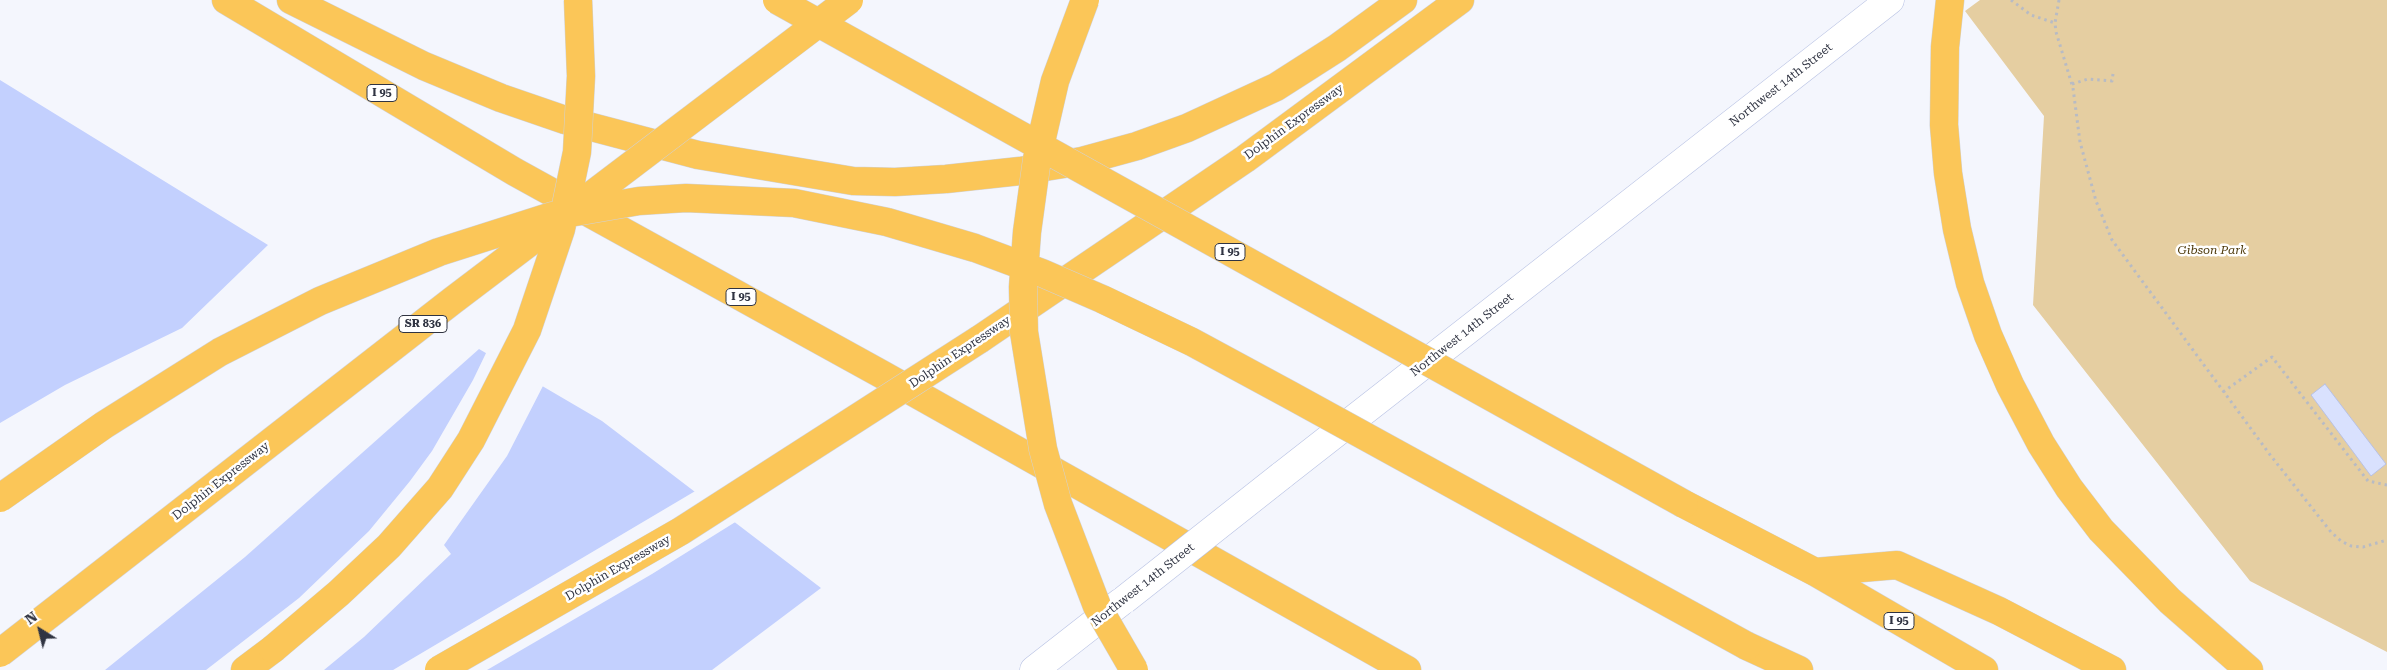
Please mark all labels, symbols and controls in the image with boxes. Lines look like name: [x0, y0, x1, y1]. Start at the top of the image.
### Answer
street label: Northwest 14th Street: [1727, 40, 1835, 130]
street label: Dolphin Expressway: [1242, 81, 1346, 163]
road number: I 95: [367, 85, 397, 102]
road number: I 95: [1215, 243, 1245, 260]
park label: Gibson Park: [2177, 243, 2247, 257]
road number: I 95: [726, 288, 756, 306]
street label: Northwest 14th Street: [1408, 290, 1516, 380]
street label: Dolphin Expressway: [907, 313, 1013, 391]
road number: SR 836: [399, 316, 447, 332]
street label: Dolphin Expressway: [170, 439, 272, 523]
street label: Dolphin Expressway: [563, 532, 673, 604]
street label: Northwest 14th Street: [1089, 540, 1197, 630]
north arrow: [15, 605, 65, 655]
text: N: [22, 608, 40, 628]
road number: I 95: [1884, 612, 1914, 630]

